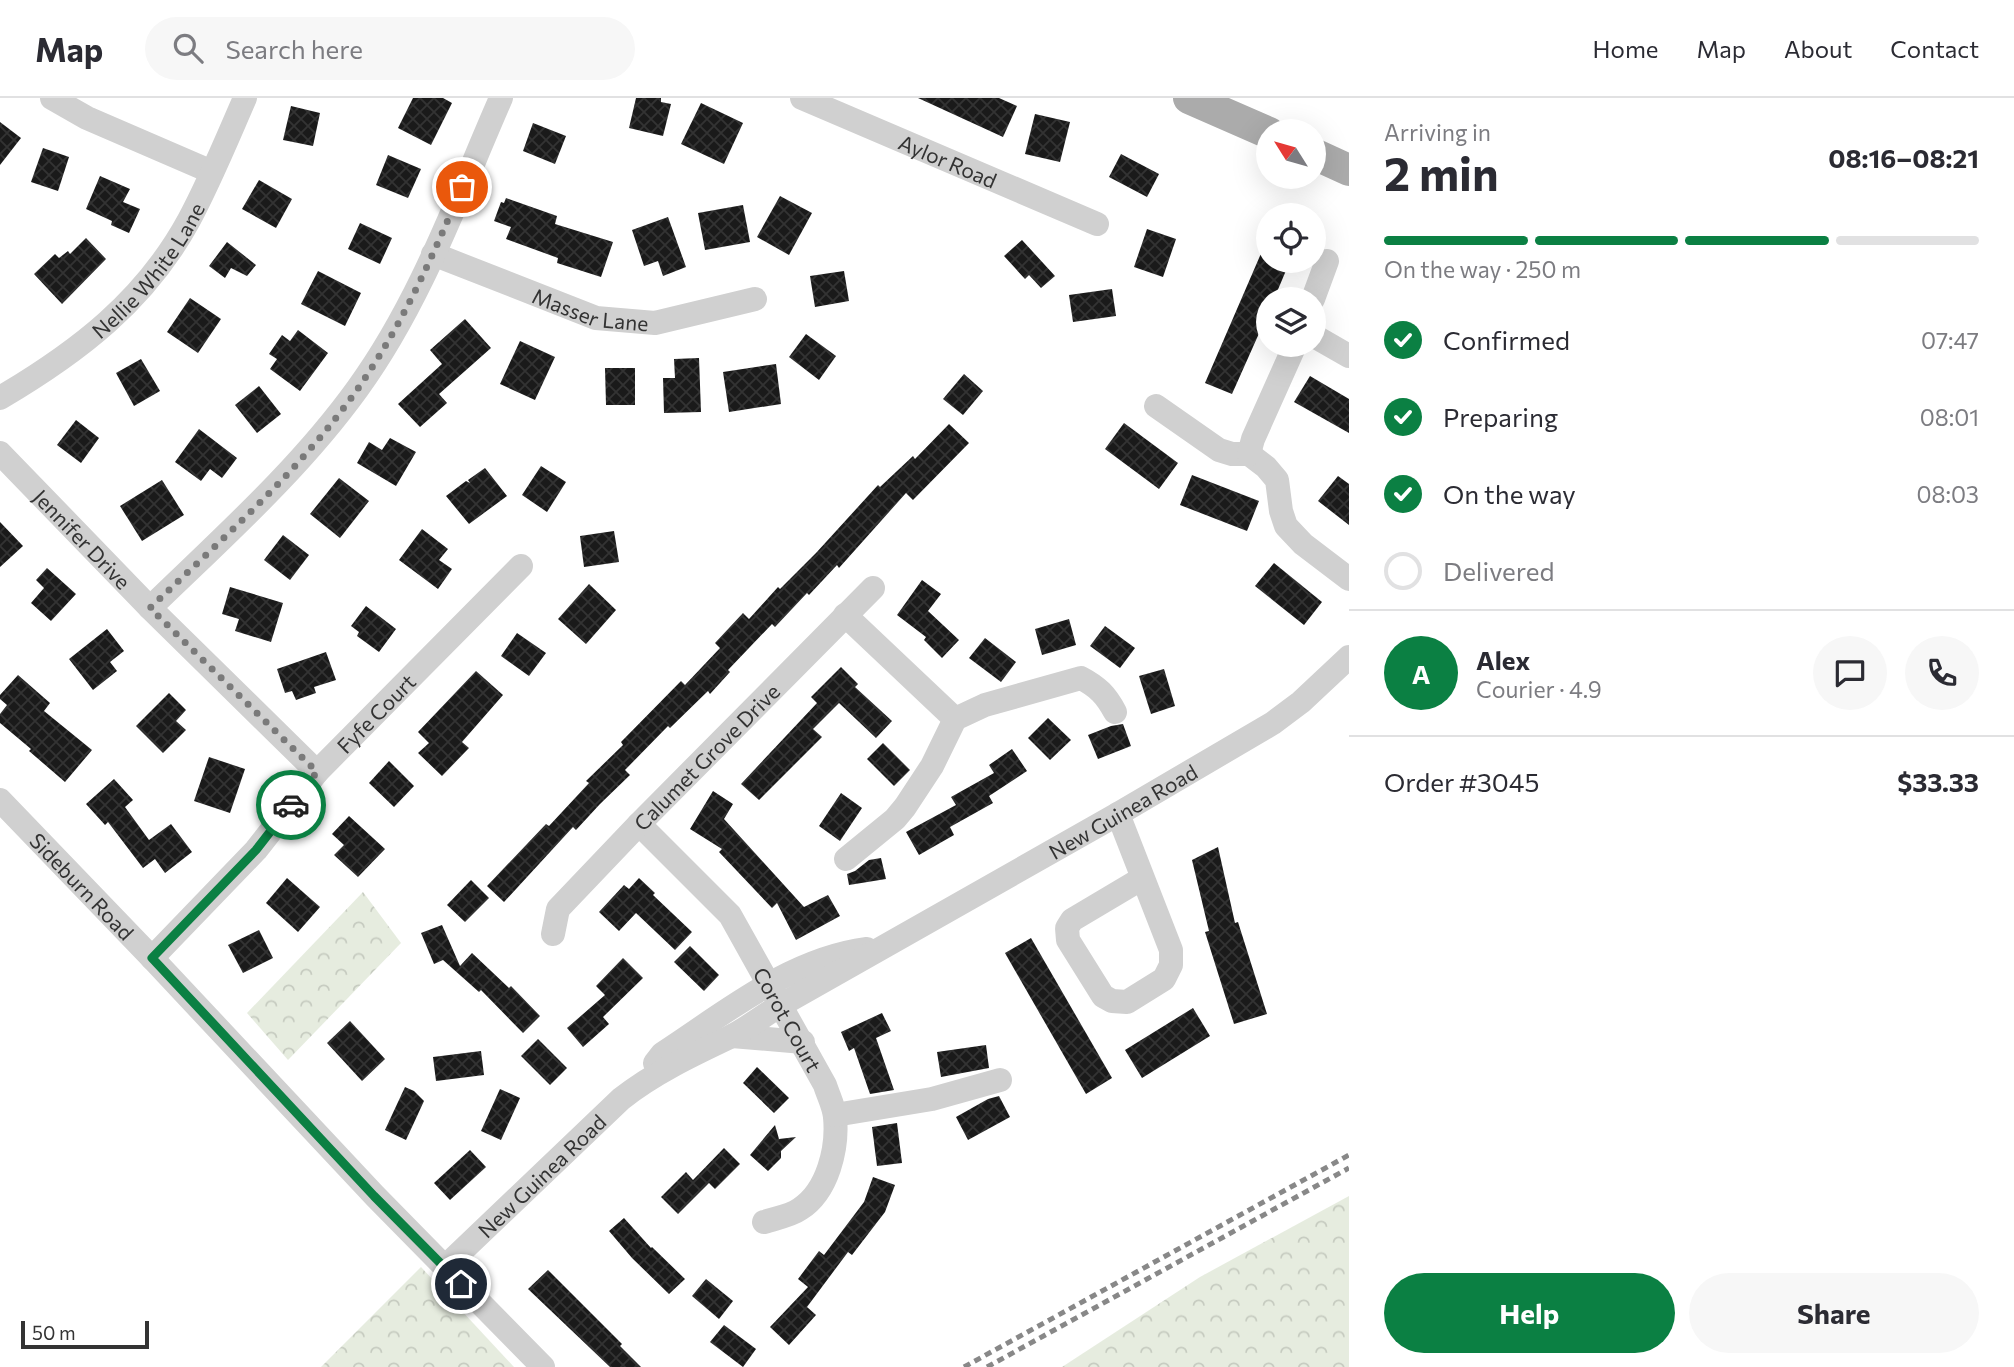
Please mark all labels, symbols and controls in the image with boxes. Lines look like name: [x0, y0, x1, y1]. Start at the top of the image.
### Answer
search box: [145, 17, 635, 80]
text: Map: [35, 28, 103, 69]
icon: search: [169, 29, 207, 67]
text: Search here: [225, 33, 363, 64]
text: Home: [1593, 34, 1659, 63]
text: Map: [1697, 34, 1746, 63]
text: About: [1784, 34, 1852, 63]
text: Contact: [1890, 34, 1979, 63]
text: Arriving in: [1384, 118, 1491, 146]
north arrow: [1256, 119, 1326, 189]
map controls: [1256, 119, 1326, 357]
street label: Aylor Road: [895, 129, 1001, 192]
text: 08:16–08:21: [1828, 142, 1979, 173]
text: 2 min: [1384, 144, 1499, 200]
pin: [432, 157, 492, 217]
icon: bag: [443, 168, 481, 206]
street label: Nellie White Lane: [86, 198, 209, 343]
button: locate: [1256, 203, 1326, 273]
text: On the way · 250 m: [1384, 255, 1581, 283]
street label: Masser Lane: [529, 282, 650, 335]
button: layers: [1256, 287, 1326, 357]
icon: check: [1384, 321, 1422, 359]
text: Confirmed: [1443, 324, 1570, 355]
text: 07:47: [1921, 326, 1979, 354]
icon: check: [1384, 398, 1422, 436]
text: Preparing: [1443, 401, 1558, 432]
text: 08:01: [1920, 403, 1979, 431]
icon: check: [1384, 475, 1422, 513]
text: On the way: [1443, 478, 1576, 509]
text: 08:03: [1917, 480, 1979, 508]
street label: Jennifer Drive: [29, 484, 137, 593]
text: Delivered: [1443, 555, 1554, 586]
button: chat: [1813, 636, 1887, 710]
button: phone: [1905, 636, 1979, 710]
text: Alex: [1476, 644, 1530, 675]
text: A: [1412, 658, 1430, 689]
street label: Fyfe Court: [331, 668, 420, 758]
text: Courier · 4.9: [1476, 675, 1602, 703]
street label: Calumet Grove Drive: [628, 678, 784, 835]
street label: New Guinea Road: [1044, 758, 1201, 863]
text: Order #3045: [1384, 766, 1539, 797]
text: $33.33: [1897, 766, 1979, 797]
courier: [256, 770, 326, 840]
icon: car: [272, 786, 310, 824]
street label: Sideburn Road: [25, 827, 140, 944]
street label: Corot Court: [749, 963, 827, 1076]
street label: New Guinea Road: [472, 1108, 610, 1242]
pin: [431, 1254, 491, 1314]
icon: home: [442, 1265, 480, 1303]
button: Help: [1384, 1273, 1675, 1353]
button: Share: [1689, 1273, 1979, 1353]
scale bar: [21, 1318, 149, 1350]
text: 50 m: [32, 1321, 76, 1344]

